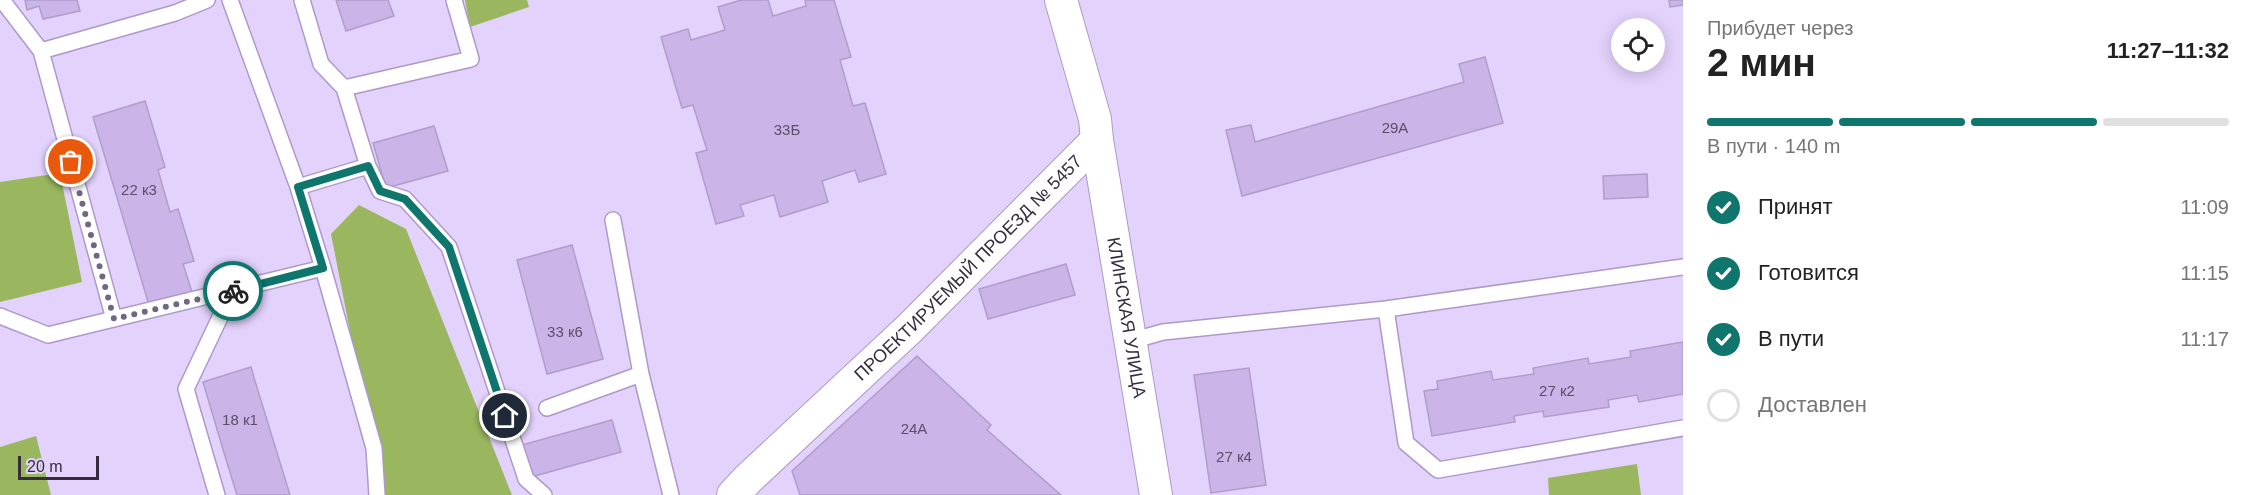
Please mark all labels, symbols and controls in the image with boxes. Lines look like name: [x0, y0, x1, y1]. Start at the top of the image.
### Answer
text: Прибудет через: [1707, 17, 1853, 39]
map controls: [1611, 18, 1665, 72]
button: locate: [1611, 18, 1665, 72]
text: 11:27–11:32: [2107, 38, 2229, 63]
text: 2 мин: [1707, 41, 1816, 84]
house number: 29А: [1382, 119, 1408, 136]
house number: 33Б: [774, 121, 800, 138]
text: В пути · 140 m: [1707, 135, 1840, 157]
pin: [45, 136, 96, 187]
icon: bag: [54, 145, 87, 178]
street label: ПРОЕКТИРУЕМЫЙ ПРОЕЗД № 5457: [850, 151, 1086, 385]
house number: 22 к3: [121, 181, 157, 198]
icon: check: [1707, 191, 1740, 224]
text: Принят: [1758, 194, 1832, 219]
text: 11:09: [2180, 196, 2229, 218]
street label: КЛИНСКАЯ УЛИЦА: [1103, 236, 1150, 399]
icon: check: [1707, 257, 1740, 290]
text: Готовится: [1758, 260, 1859, 285]
courier: [203, 261, 263, 321]
text: 11:15: [2180, 262, 2229, 284]
icon: bike: [217, 275, 250, 308]
house number: 33 к6: [547, 323, 583, 340]
icon: check: [1707, 323, 1740, 356]
text: В пути: [1758, 326, 1824, 351]
text: 11:17: [2180, 328, 2229, 350]
house number: 27 к2: [1539, 382, 1575, 399]
pin: [479, 390, 530, 441]
text: Доставлен: [1758, 392, 1867, 417]
icon: home: [488, 399, 521, 432]
house number: 18 к1: [222, 411, 258, 428]
house number: 24А: [901, 420, 927, 437]
house number: 27 к4: [1216, 448, 1252, 465]
scale bar: [18, 453, 99, 480]
text: 20 m: [27, 458, 63, 475]

